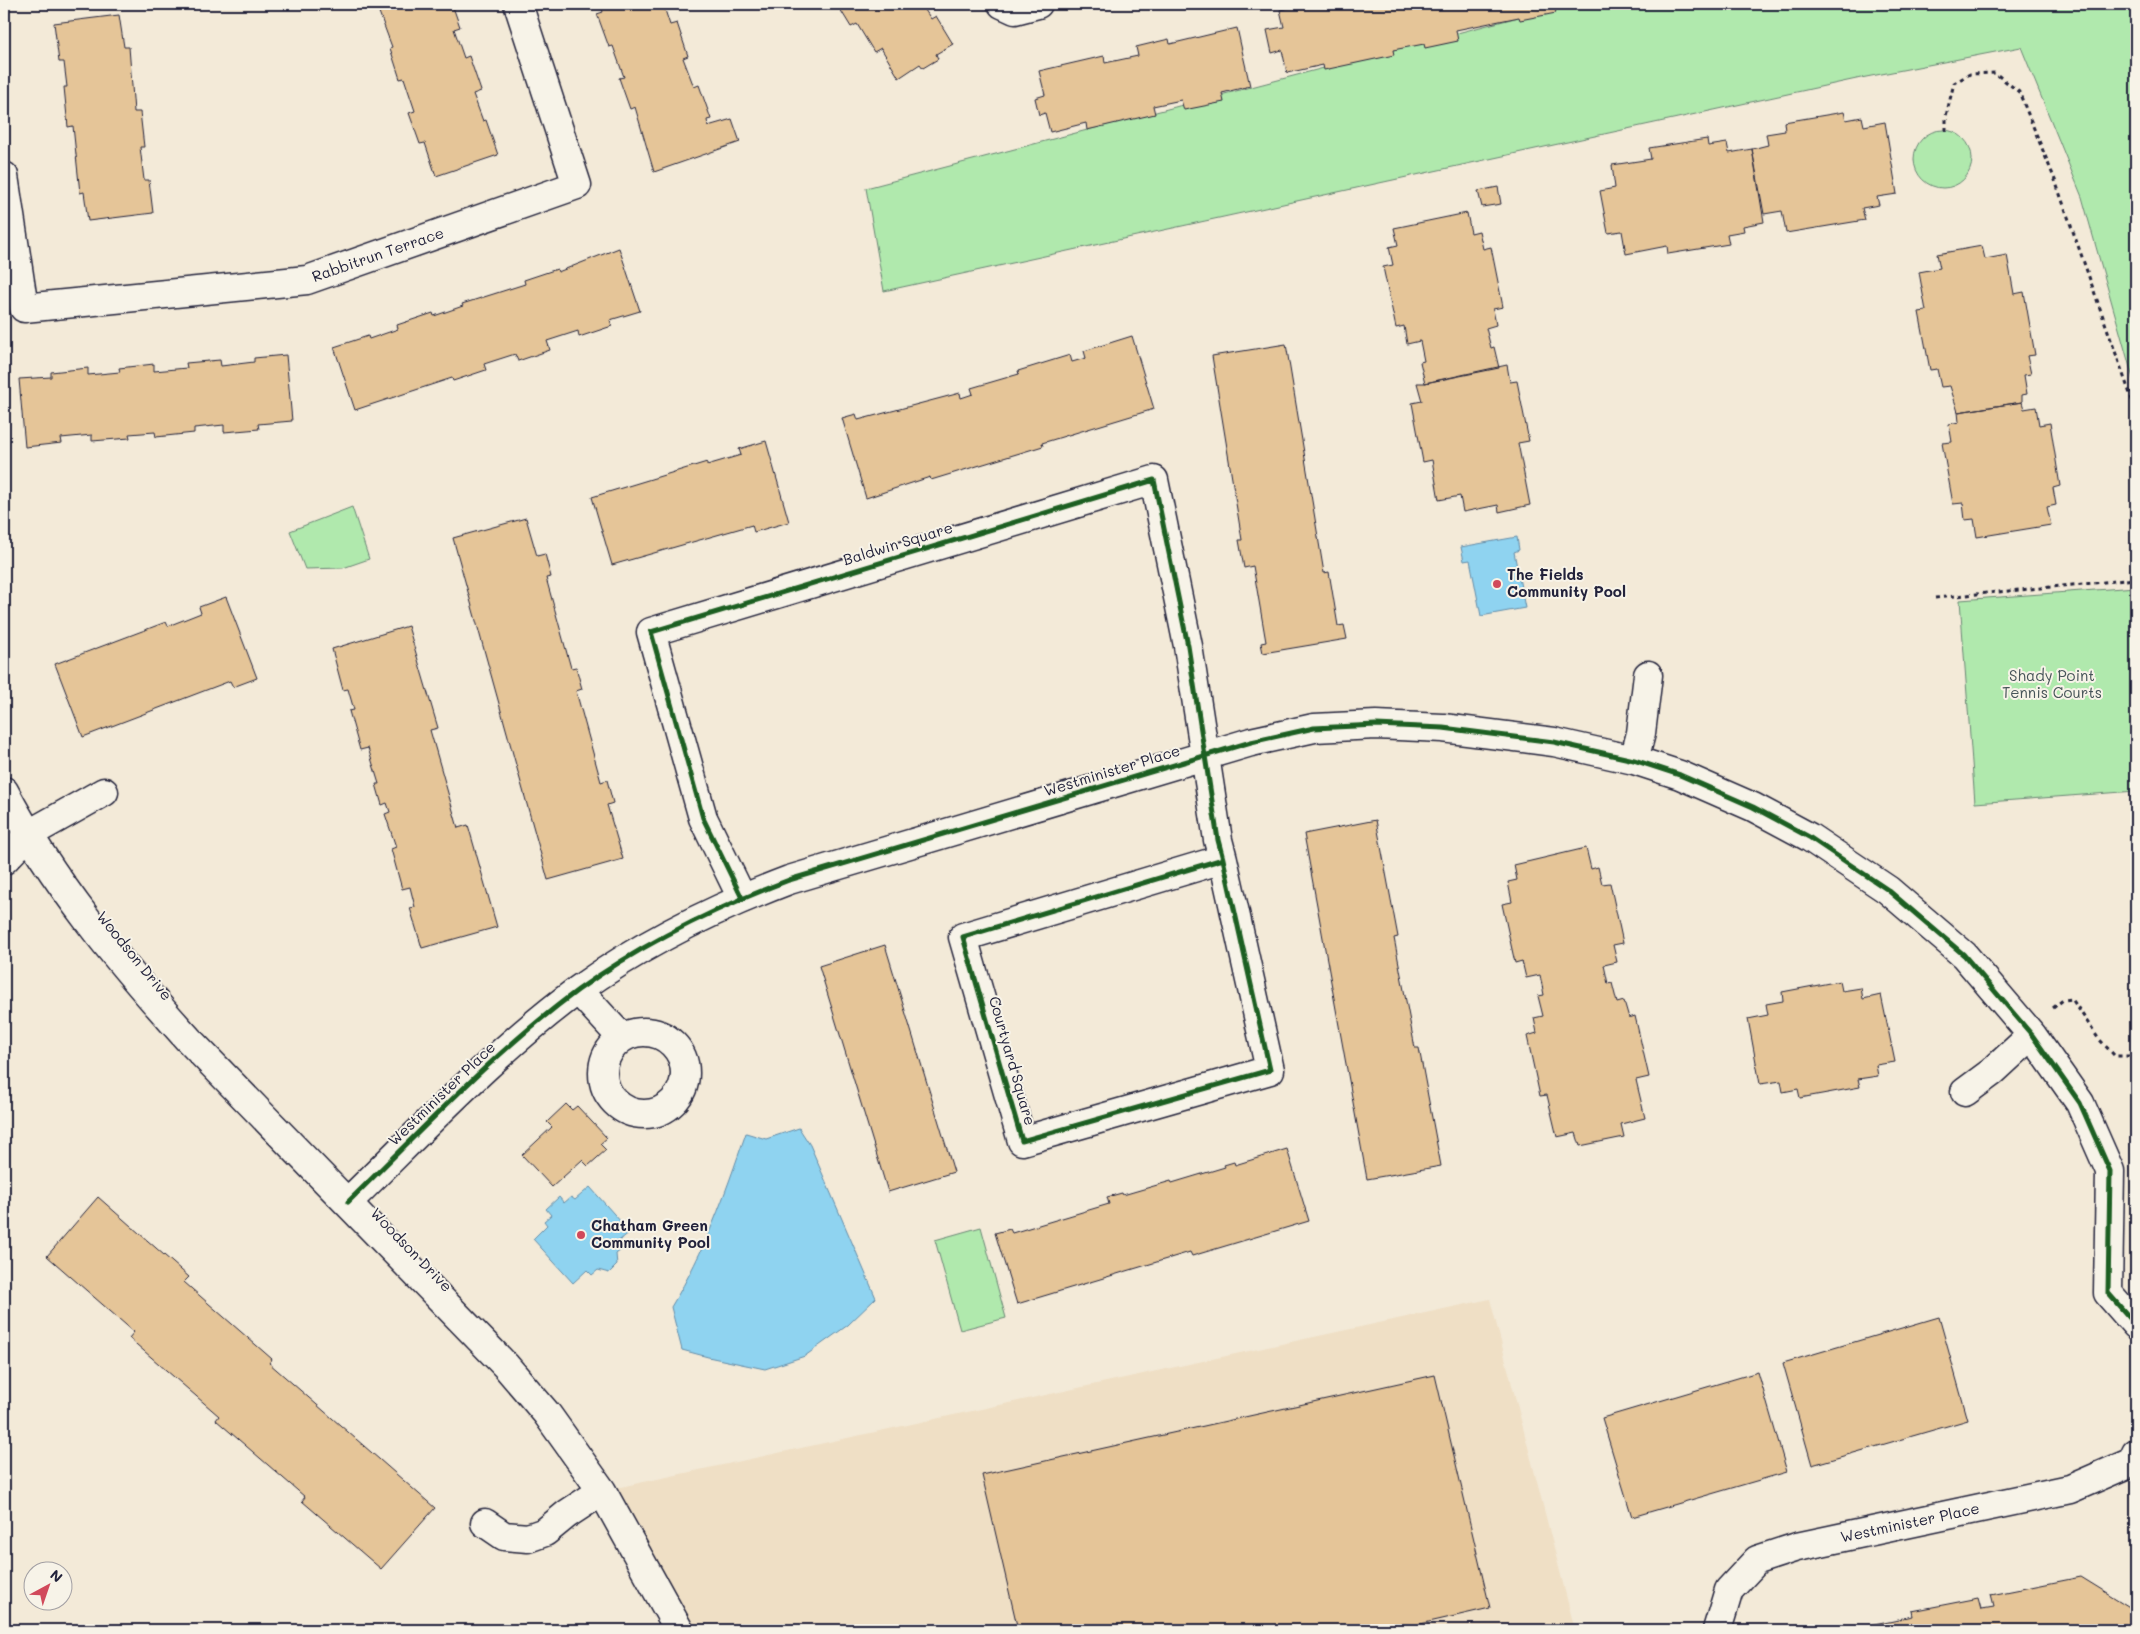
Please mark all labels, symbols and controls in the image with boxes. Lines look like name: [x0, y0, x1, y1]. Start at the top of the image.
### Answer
street label: Rabbitrun Terrace: [309, 222, 446, 286]
street label: Baldwin Square: [840, 517, 955, 569]
place label: The Fields Community Pool: [1507, 564, 1626, 601]
marker: The Fields Community Pool: [1491, 578, 1503, 590]
park label: Shady Point Tennis Courts: [2002, 665, 2102, 702]
street label: Westminister Place: [1041, 740, 1182, 800]
street label: Woodson Drive: [93, 907, 177, 1004]
street label: Courtyard Square: [985, 994, 1041, 1128]
street label: Westminister Place: [383, 1037, 499, 1150]
street label: Woodson Drive: [367, 1203, 457, 1296]
place label: Chatham Green Community Pool: [591, 1215, 710, 1252]
marker: Chatham Green Community Pool: [575, 1229, 587, 1241]
street label: Westminister Place: [1838, 1498, 1981, 1547]
north arrow: [22, 1562, 72, 1612]
text: N: [46, 1565, 67, 1586]

